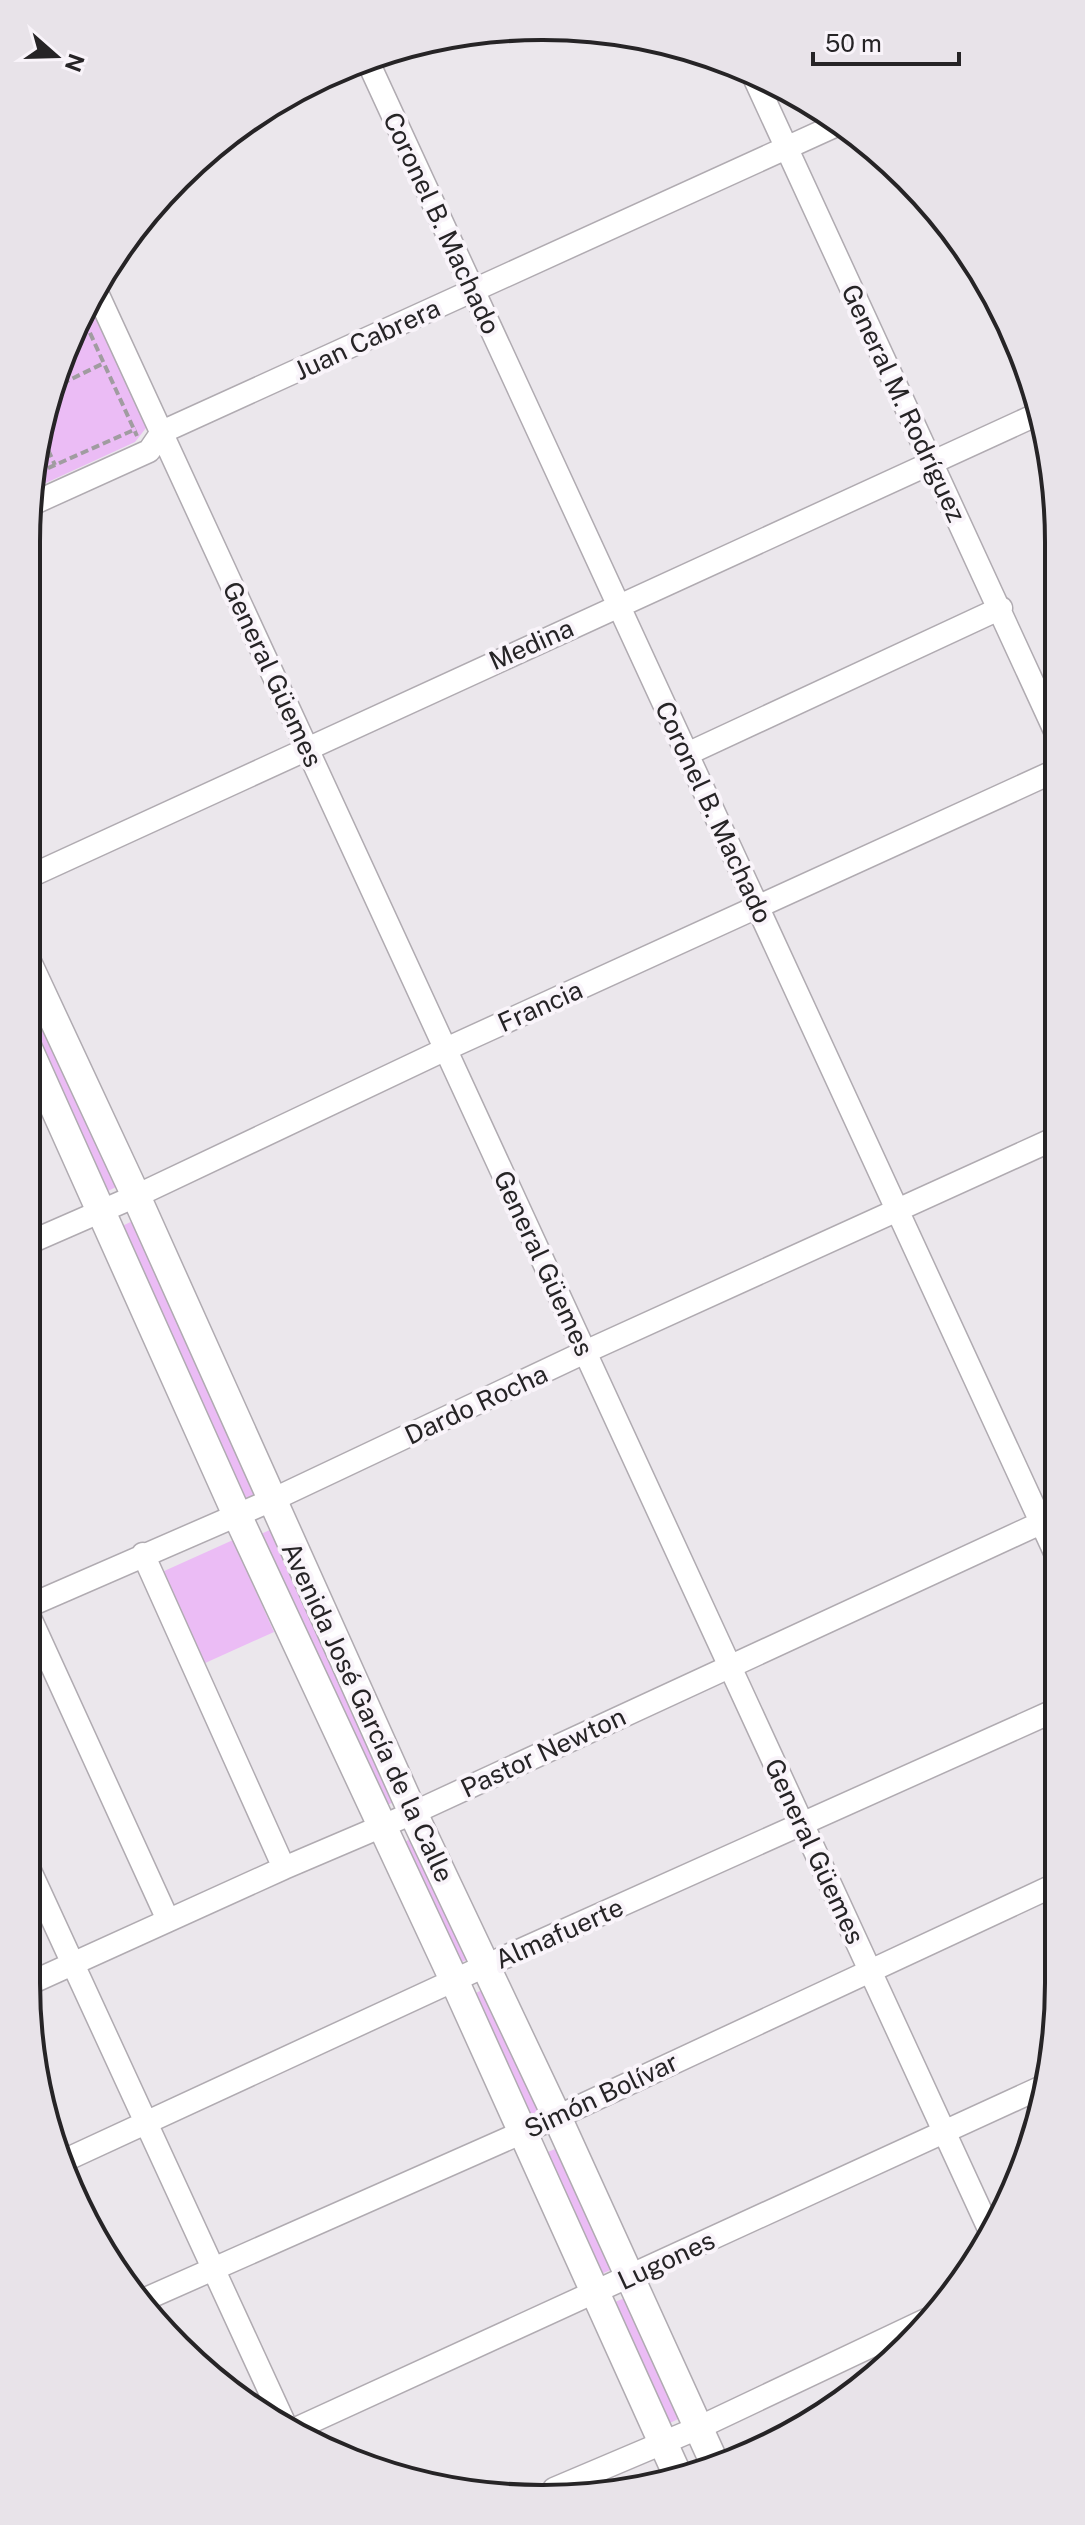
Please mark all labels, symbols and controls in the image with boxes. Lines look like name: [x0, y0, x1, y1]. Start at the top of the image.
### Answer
north arrow: [16, 16, 96, 96]
scale bar: [813, 16, 959, 66]
text: 50 m: [825, 29, 882, 57]
text: N: [60, 50, 90, 75]
street label: Coronel B. Machado: [377, 107, 507, 339]
street label: General M. Rodríguez: [835, 279, 973, 527]
street label: Juan Cabrera: [289, 292, 445, 386]
street label: General Güemes: [216, 576, 330, 772]
street label: Medina: [484, 612, 578, 676]
street label: Coronel B. Machado: [649, 696, 779, 928]
street label: Francia: [493, 974, 587, 1038]
street label: General Güemes: [487, 1165, 601, 1361]
street label: Dardo Rocha: [400, 1357, 552, 1451]
street label: Avenida José García de la Calle: [276, 1537, 460, 1887]
street label: Pastor Newton: [456, 1700, 630, 1804]
street label: General Güemes: [758, 1753, 872, 1949]
street label: Almafuerte: [490, 1891, 628, 1975]
street label: Simón Bolívar: [519, 2046, 683, 2144]
street label: Lugones: [613, 2224, 719, 2296]

